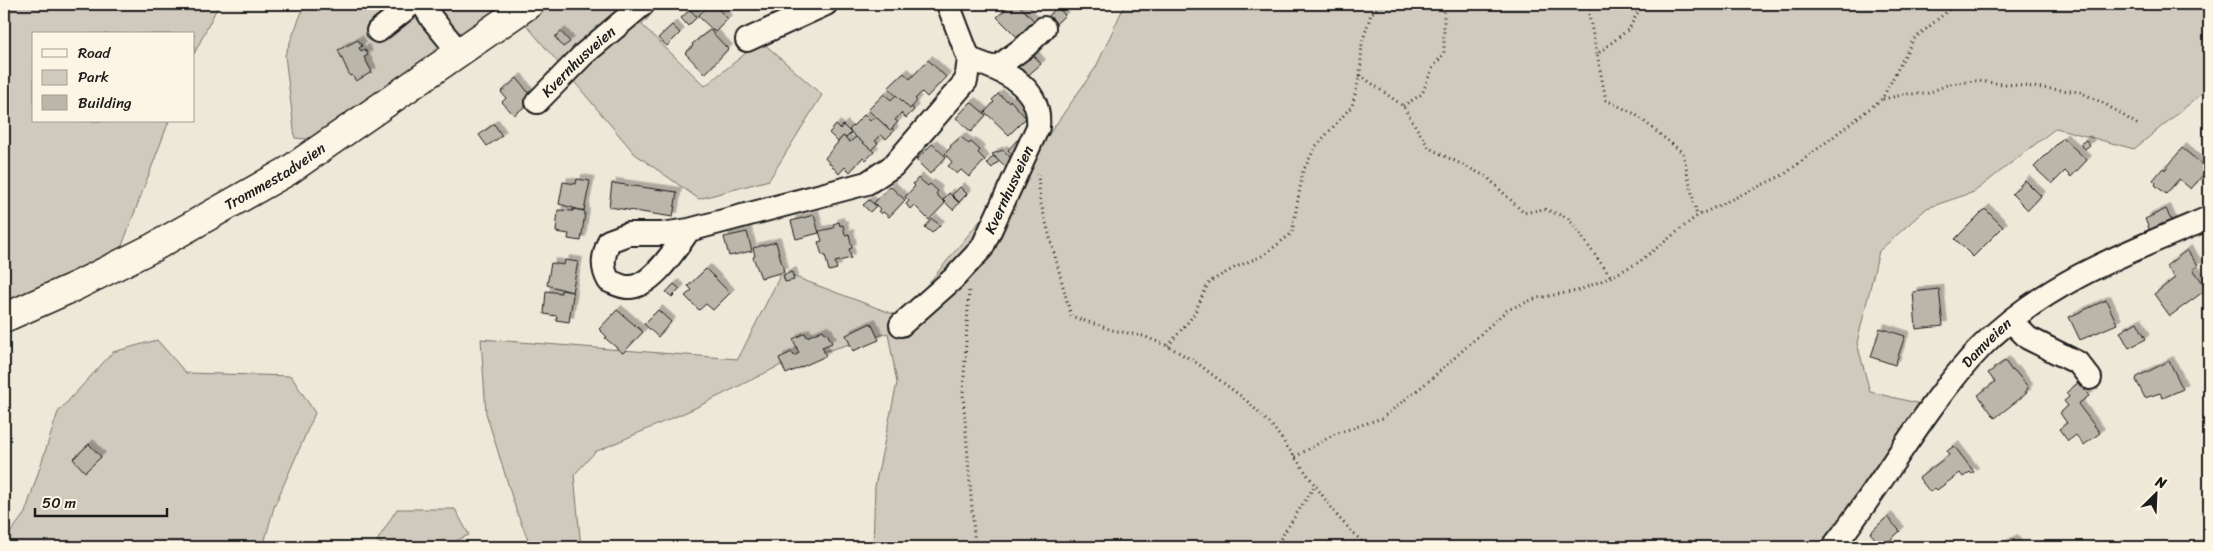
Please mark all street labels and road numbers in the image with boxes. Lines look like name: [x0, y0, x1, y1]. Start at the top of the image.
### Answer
street label: Kvernhusveien: [535, 19, 622, 104]
street label: Trommestadveien: [220, 136, 331, 218]
street label: Kvernhusveien: [977, 141, 1041, 238]
street label: Damveien: [1955, 311, 2018, 374]

